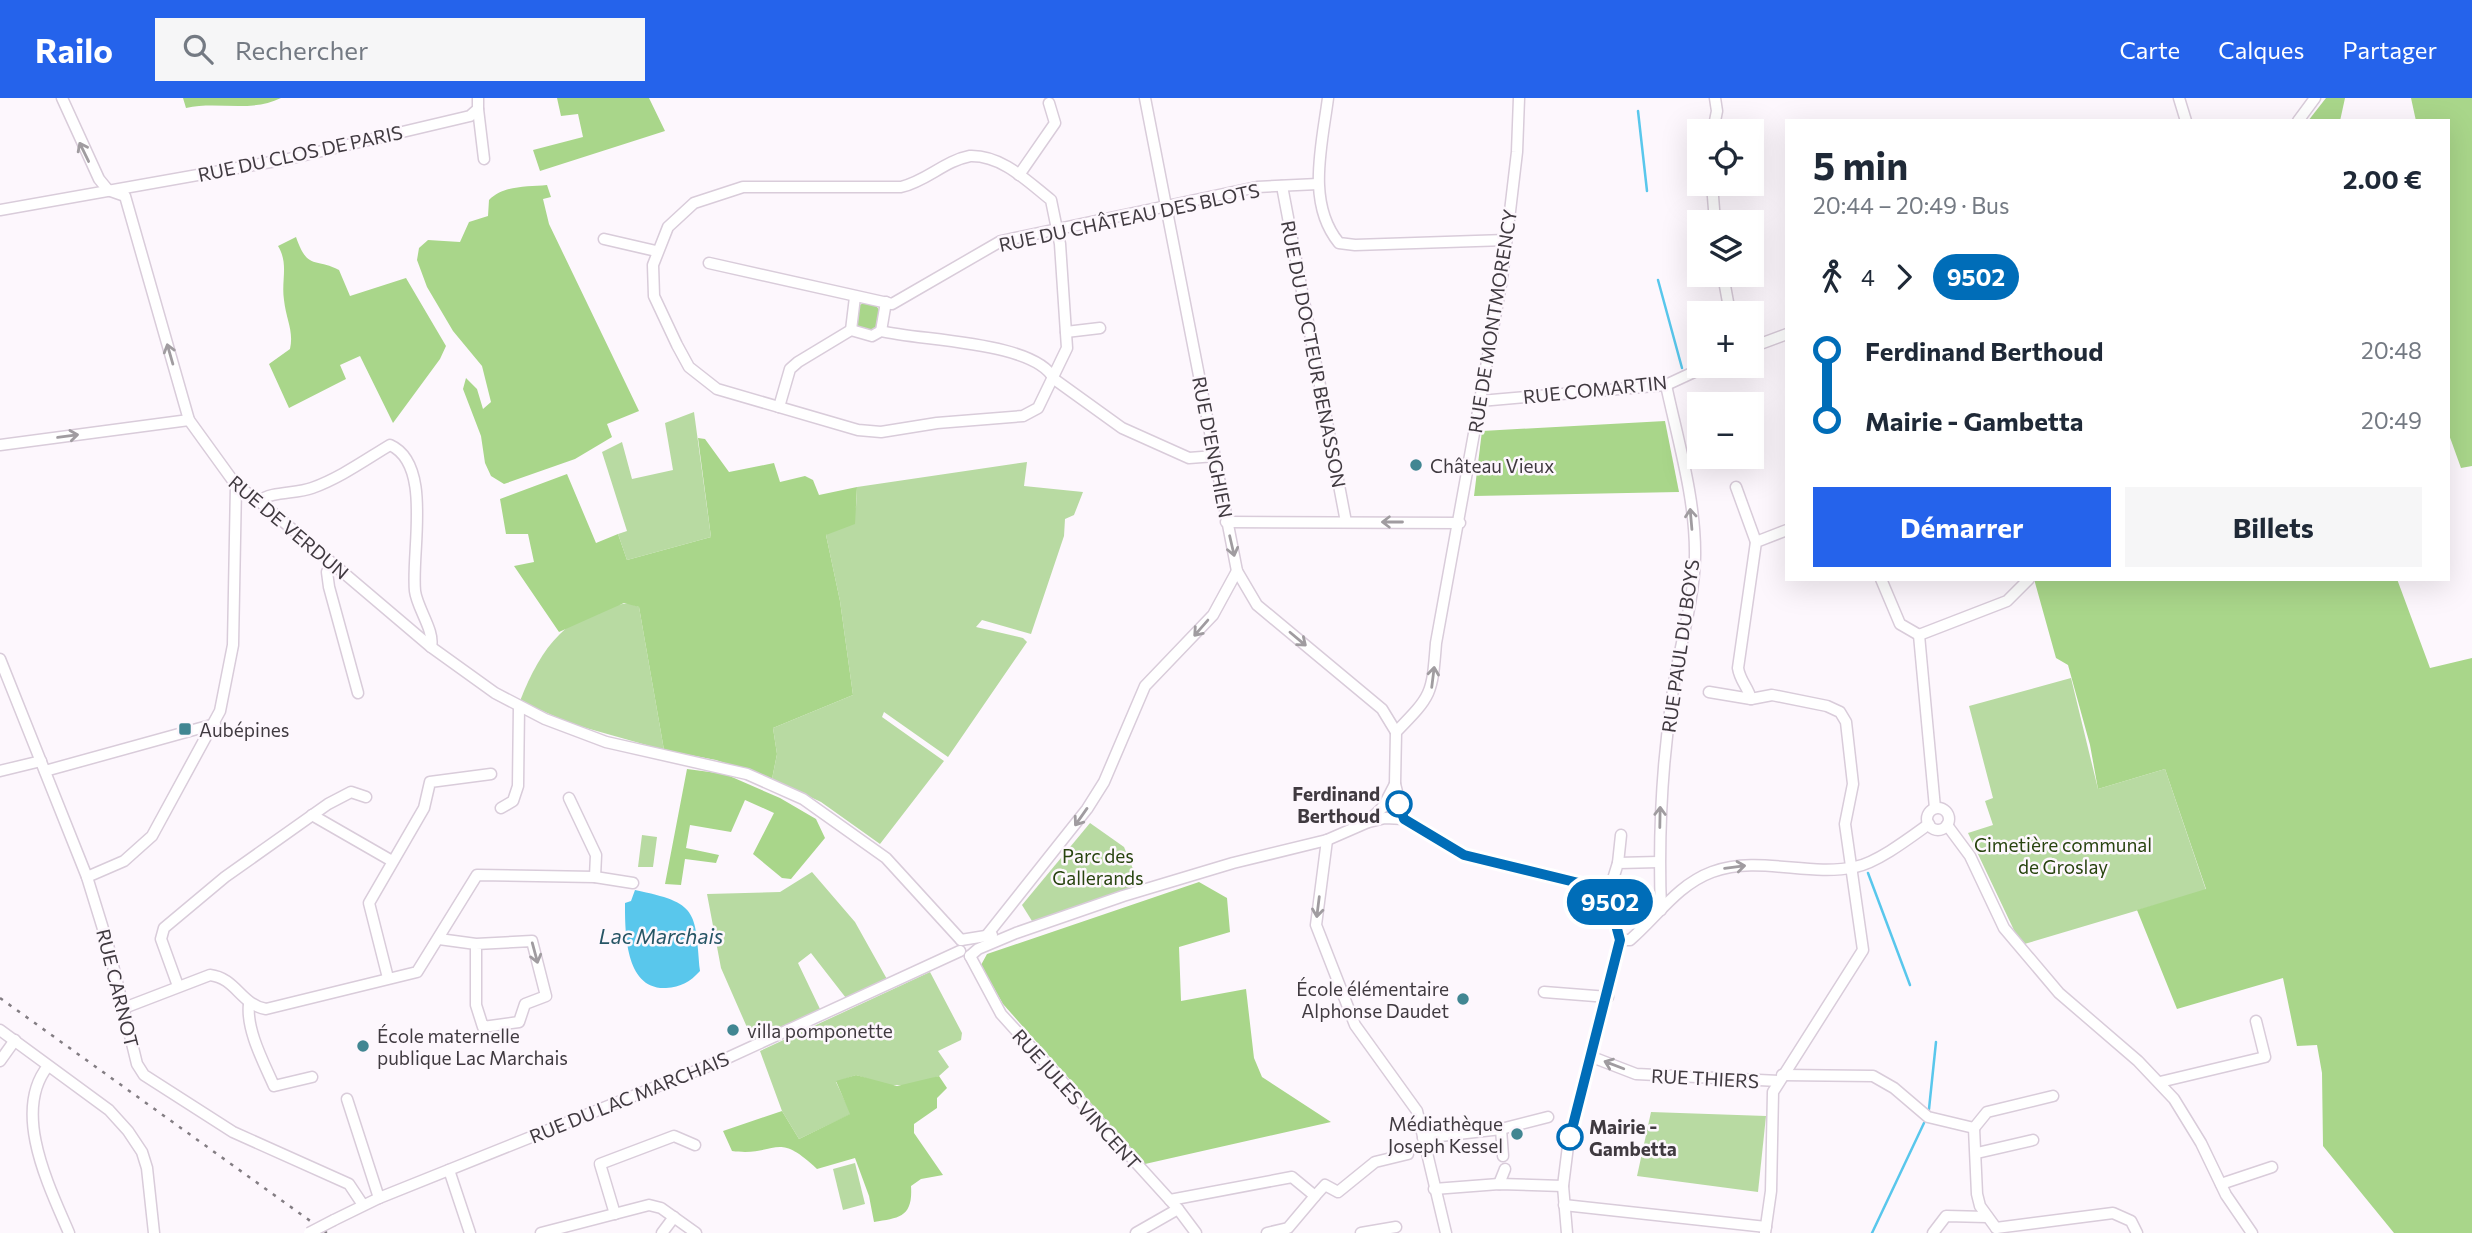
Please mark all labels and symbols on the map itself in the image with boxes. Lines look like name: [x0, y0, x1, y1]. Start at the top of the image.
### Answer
street label: RUE DU CLOS DE PARIS: [196, 120, 404, 186]
one-way arrow: [77, 142, 91, 163]
street label: RUE DU CHÂTEAU DES BLOTS: [997, 178, 1261, 256]
street label: RUE DE MONTMORENCY: [1463, 207, 1521, 435]
street label: RUE DU DOCTEUR BENASSON: [1277, 218, 1351, 490]
one-way arrow: [163, 343, 176, 366]
street label: RUE COMARTIN: [1522, 370, 1668, 408]
street label: RUE D'ENGHIEN: [1188, 374, 1238, 520]
one-way arrow: [56, 429, 78, 442]
place label: Château Vieux: [1430, 454, 1554, 477]
marker: Château Vieux: [1408, 457, 1424, 473]
street label: RUE DE VERDUN: [224, 470, 354, 584]
one-way arrow: [1684, 508, 1697, 531]
one-way arrow: [1380, 515, 1403, 529]
one-way arrow: [1225, 534, 1239, 557]
street label: RUE PAUL DU BOYS: [1656, 558, 1704, 734]
one-way arrow: [1194, 619, 1210, 637]
one-way arrow: [1289, 631, 1307, 647]
one-way arrow: [1427, 666, 1440, 689]
place label: Aubépines: [199, 718, 289, 741]
marker: Aubépines: [177, 721, 193, 737]
place label: Ferdinand Berthoud: [1292, 782, 1380, 827]
marker: Ferdinand Berthoud: [1386, 791, 1412, 817]
one-way arrow: [1653, 806, 1666, 829]
one-way arrow: [1074, 807, 1088, 827]
park label: Cimetière communal de Groslay: [1974, 833, 2152, 878]
park label: Parc des Gallerands: [1052, 844, 1144, 889]
one-way arrow: [1723, 861, 1746, 874]
line badge: 9502: [1561, 879, 1659, 925]
one-way arrow: [1312, 895, 1325, 918]
water label: Lac Marchais: [599, 923, 723, 948]
street label: RUE CARNOT: [92, 926, 144, 1050]
one-way arrow: [529, 941, 542, 964]
place label: École élémentaire Alphonse Daudet: [1296, 977, 1449, 1022]
marker: École élémentaire Alphonse Daudet: [1455, 991, 1471, 1007]
place label: villa pomponette: [747, 1019, 893, 1042]
marker: villa pomponette: [725, 1022, 741, 1038]
place label: École maternelle publique Lac Marchais: [377, 1024, 568, 1069]
street label: RUE JULES VINCENT: [1008, 1024, 1146, 1174]
marker: École maternelle publique Lac Marchais: [355, 1038, 371, 1054]
street label: RUE DU LAC MARCHAIS: [526, 1046, 732, 1148]
one-way arrow: [1604, 1058, 1626, 1071]
street label: RUE THIERS: [1650, 1064, 1760, 1092]
place label: Médiathèque Joseph Kessel: [1388, 1112, 1503, 1157]
place label: Mairie - Gambetta: [1589, 1115, 1677, 1160]
marker: Mairie - Gambetta: [1557, 1124, 1583, 1150]
marker: Médiathèque Joseph Kessel: [1509, 1126, 1525, 1142]

